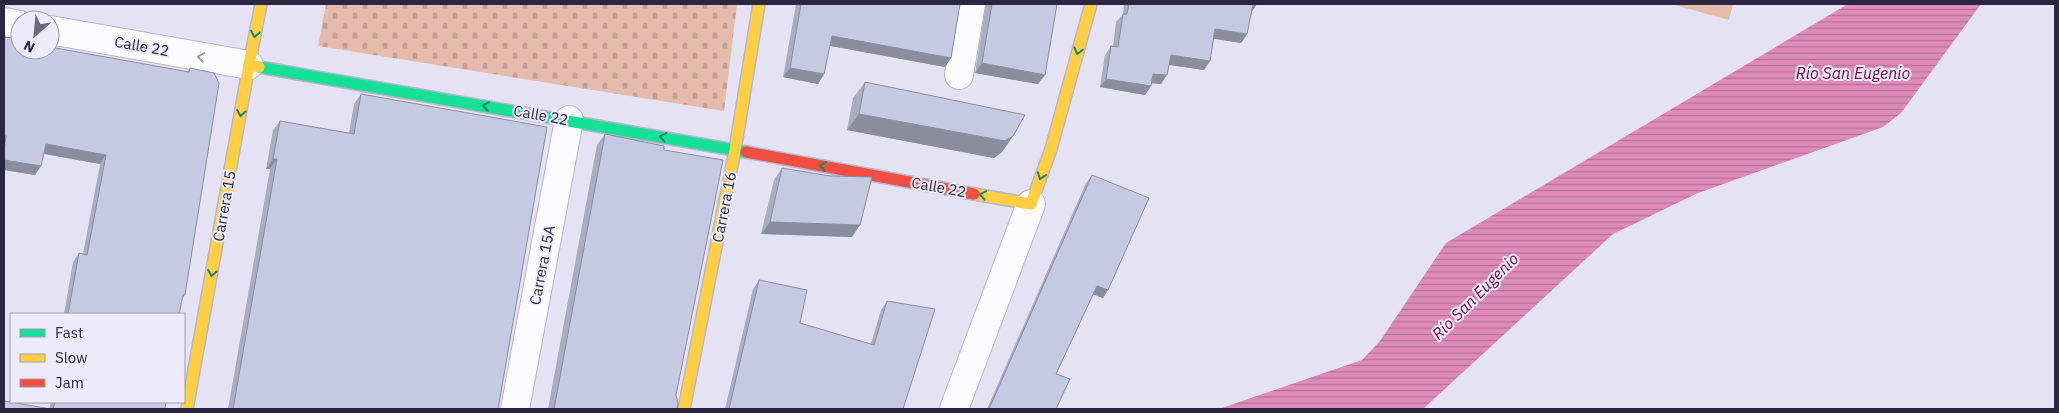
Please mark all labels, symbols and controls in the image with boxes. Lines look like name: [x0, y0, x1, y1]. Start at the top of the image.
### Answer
north arrow: [10, 10, 60, 60]
one-way arrow: [251, 30, 261, 39]
street label: Calle 22: [113, 32, 171, 60]
text: N: [20, 36, 38, 57]
one-way arrow: [1074, 46, 1084, 54]
one-way arrow: [197, 52, 206, 62]
water label: Río San Eugenio: [1796, 63, 1910, 83]
one-way arrow: [482, 101, 490, 111]
street label: Calle 22: [512, 101, 570, 129]
one-way arrow: [236, 109, 246, 117]
one-way arrow: [659, 133, 668, 143]
one-way arrow: [819, 162, 827, 172]
street label: Carrera 15: [208, 169, 240, 243]
street label: Carrera 16: [708, 170, 740, 244]
one-way arrow: [1037, 171, 1047, 180]
street label: Calle 22: [910, 173, 968, 201]
one-way arrow: [979, 190, 987, 201]
street label: Carrera 15A: [525, 223, 559, 307]
water label: Río San Eugenio: [1427, 248, 1523, 344]
one-way arrow: [207, 269, 217, 277]
legend: [10, 313, 185, 403]
text: Fast: [55, 323, 83, 342]
text: Slow: [55, 348, 88, 367]
text: Jam: [55, 373, 84, 392]

